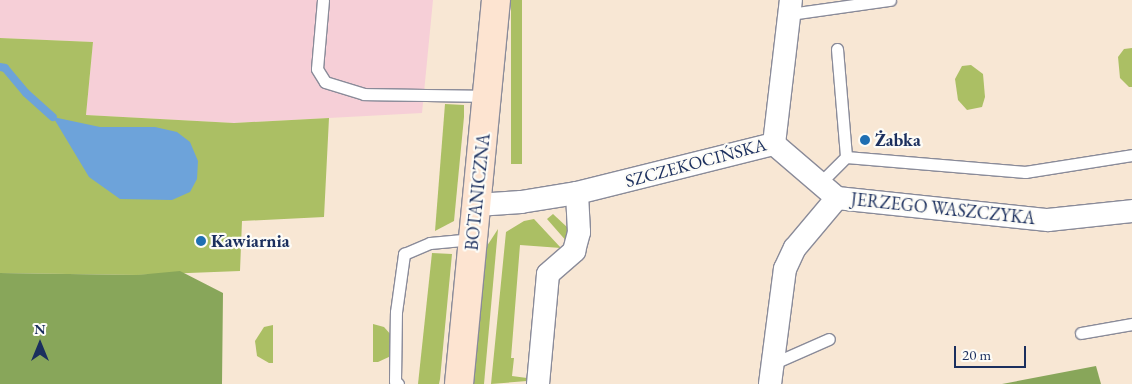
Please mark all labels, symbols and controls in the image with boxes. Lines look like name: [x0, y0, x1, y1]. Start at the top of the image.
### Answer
place label: Żabka: [875, 129, 921, 151]
street label: BOTANICZNA: [461, 132, 495, 252]
street label: SZCZEKOCIŃSKA: [623, 134, 769, 192]
marker: Żabka: [859, 134, 871, 146]
street label: JERZEGO WASZCZYKA: [850, 189, 1036, 229]
place label: Kawiarnia: [211, 230, 290, 252]
marker: Kawiarnia: [195, 235, 207, 247]
north arrow: [15, 319, 65, 369]
text: N: [34, 320, 46, 338]
scale bar: [957, 336, 1030, 368]
text: 20 m: [962, 345, 991, 364]

